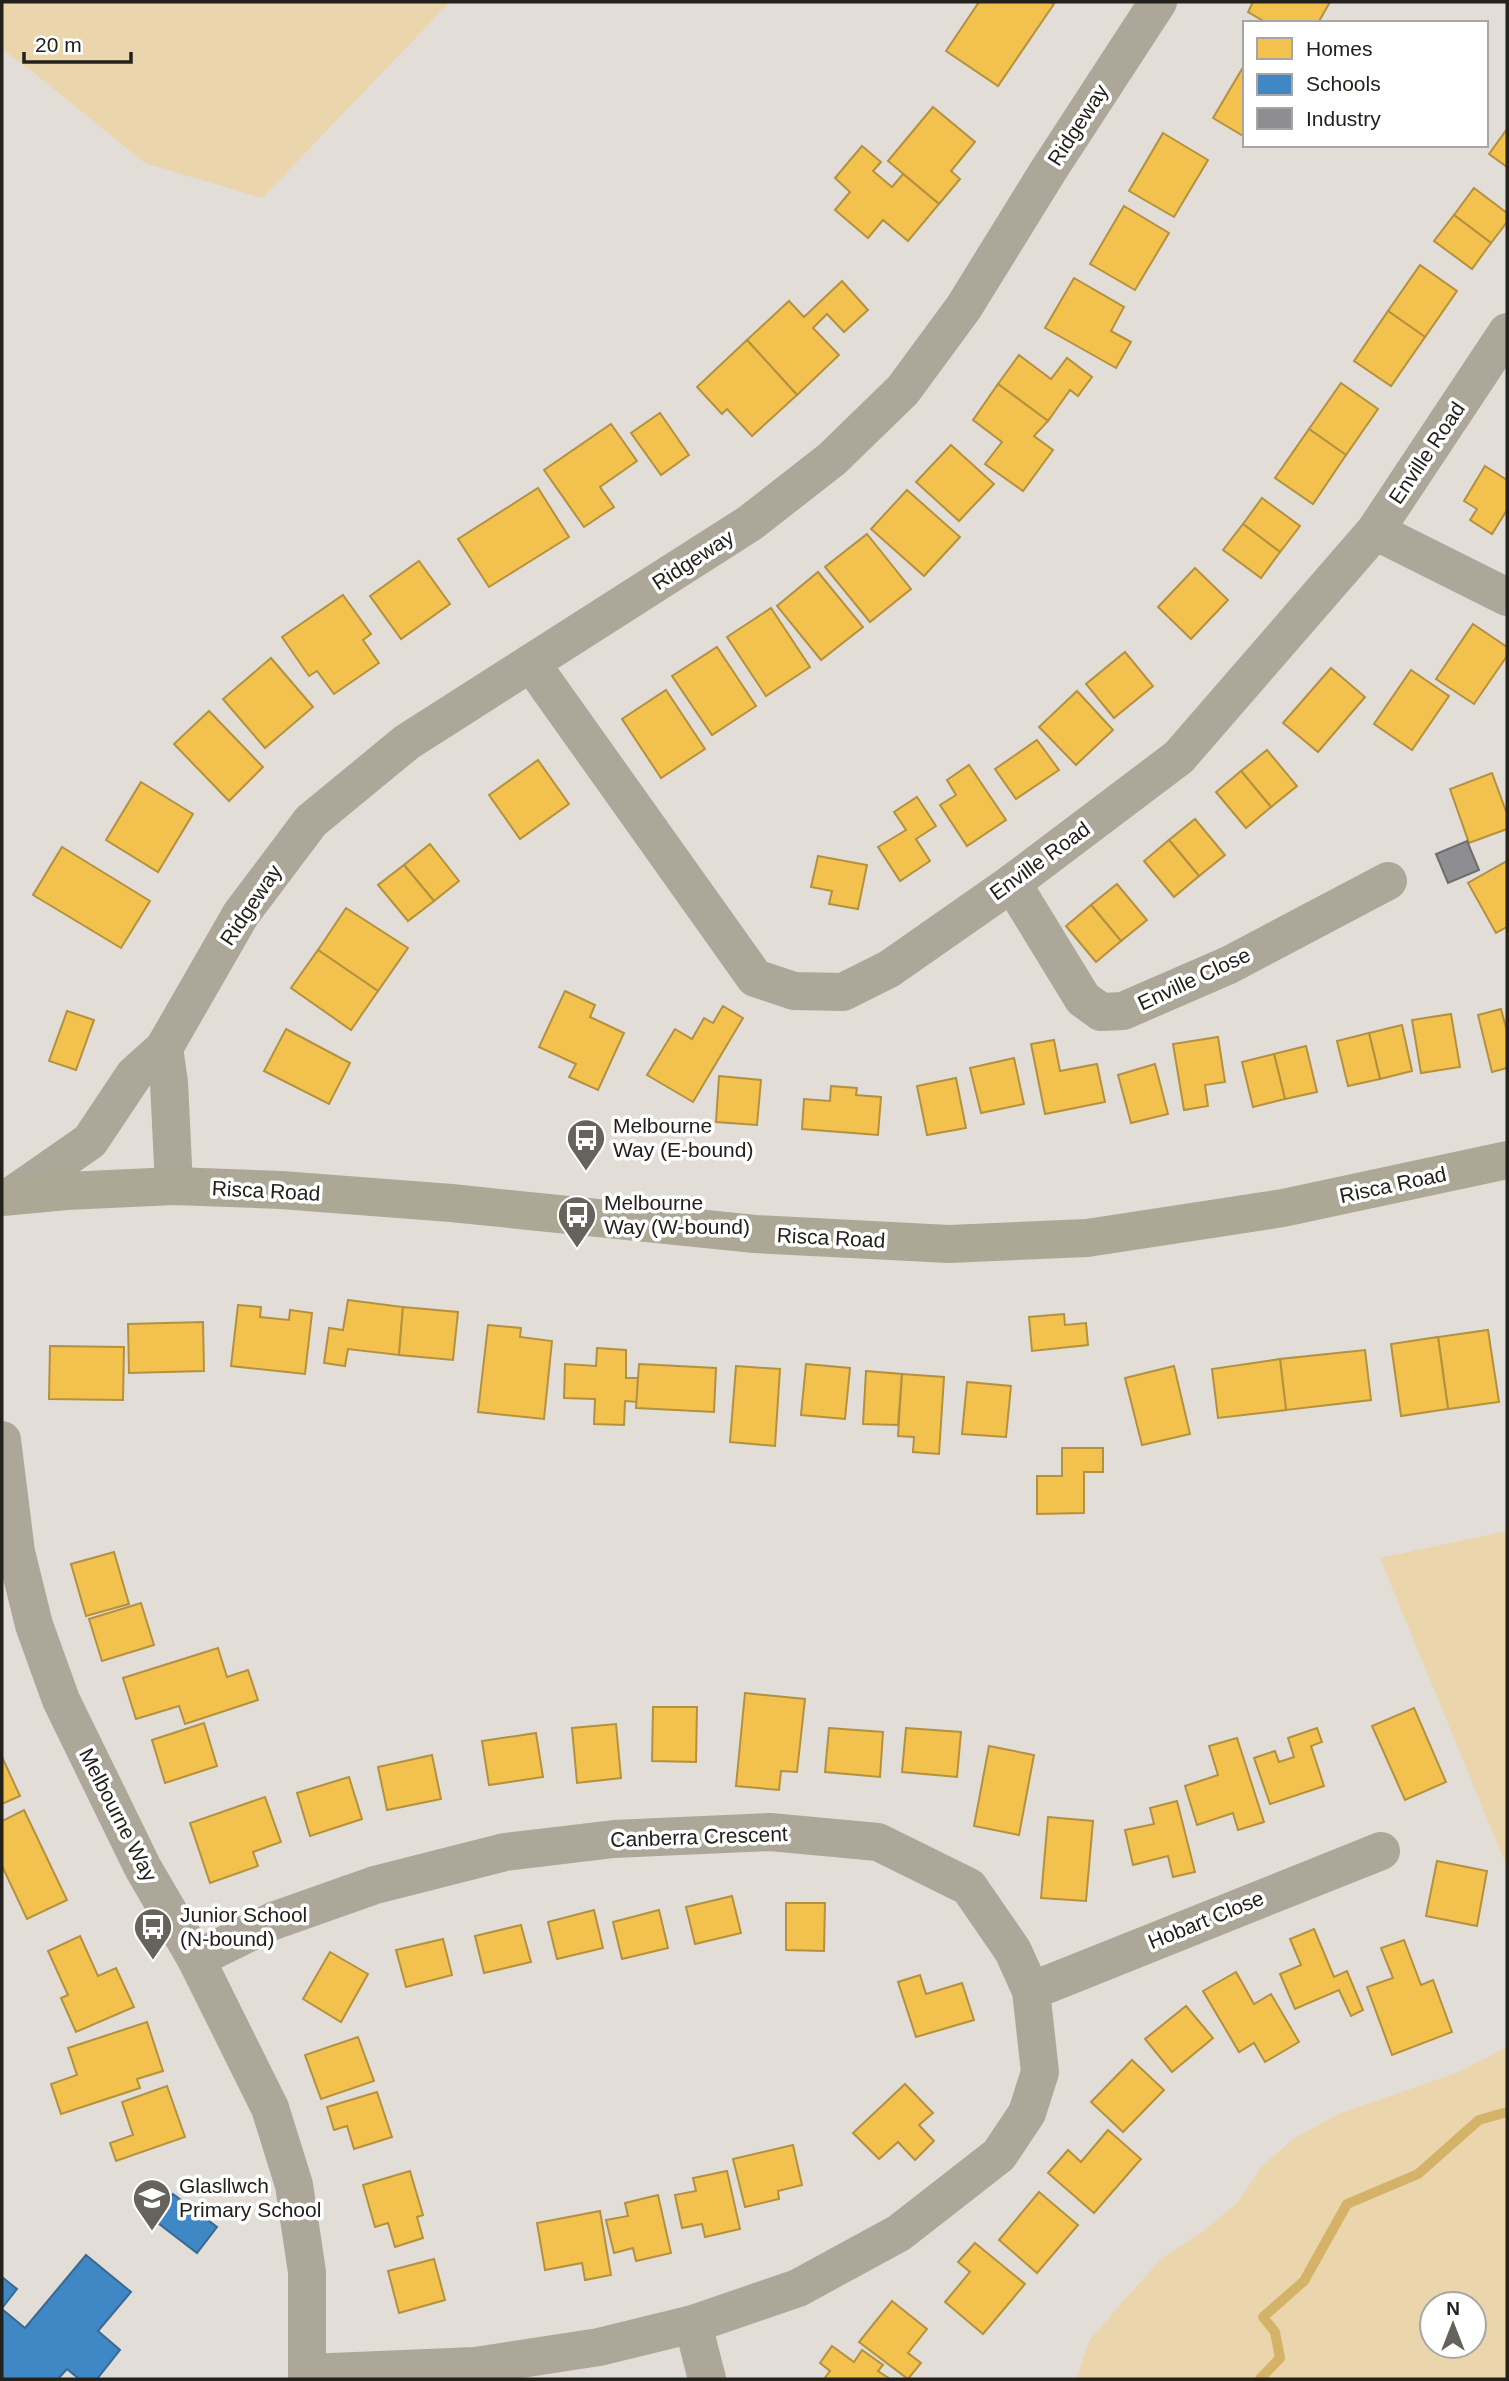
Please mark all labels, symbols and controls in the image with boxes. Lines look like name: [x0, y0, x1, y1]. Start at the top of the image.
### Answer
scale bar: [24, 21, 131, 65]
legend: [1243, 21, 1488, 147]
text: 20 m: [35, 33, 82, 56]
text: Homes: [1306, 37, 1373, 60]
text: Schools: [1306, 72, 1381, 95]
street label: Ridgeway: [1043, 79, 1113, 170]
text: Industry: [1306, 107, 1381, 130]
street label: Enville Road: [1384, 397, 1469, 508]
street label: Ridgeway: [648, 525, 738, 594]
street label: Enville Road: [985, 817, 1094, 905]
street label: Ridgeway: [215, 860, 286, 949]
street label: Enville Close: [1134, 942, 1254, 1015]
place label: Melbourne Way (E-bound): [613, 1114, 753, 1161]
bus stop icon: Melbourne Way (E-bound): [565, 1117, 607, 1172]
street label: Risca Road: [1337, 1162, 1448, 1207]
street label: Risca Road: [211, 1176, 321, 1205]
place label: Melbourne Way (W-bound): [604, 1191, 750, 1238]
bus stop icon: Melbourne Way (W-bound): [556, 1194, 598, 1249]
street label: Risca Road: [776, 1223, 886, 1252]
street label: Melbourne Way: [75, 1744, 162, 1886]
street label: Canberra Crescent: [610, 1822, 788, 1851]
street label: Hobart Close: [1145, 1886, 1267, 1953]
place label: Junior School (N-bound): [180, 1903, 307, 1950]
bus stop icon: Junior School (N-bound): [132, 1906, 174, 1961]
place label: Glasllwch Primary School: [179, 2174, 321, 2221]
school or university icon: Glasllwch Primary School: [131, 2177, 173, 2232]
north arrow: [1418, 2290, 1488, 2360]
text: N: [1446, 2298, 1460, 2319]

